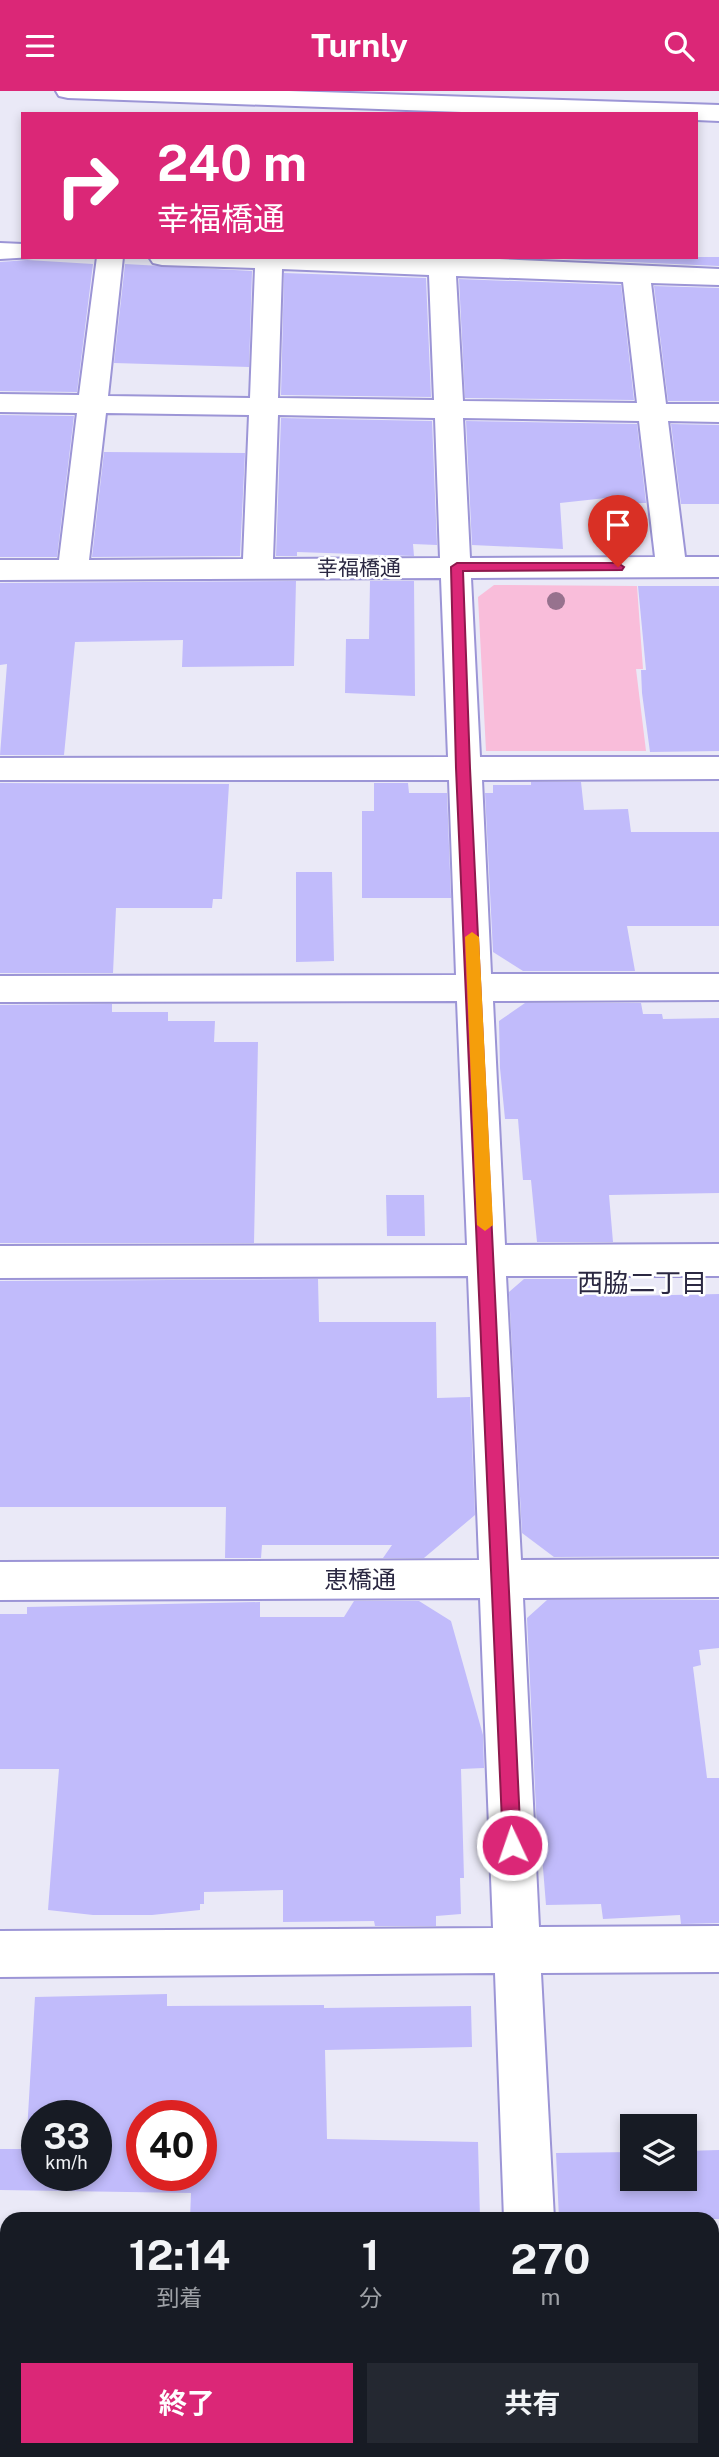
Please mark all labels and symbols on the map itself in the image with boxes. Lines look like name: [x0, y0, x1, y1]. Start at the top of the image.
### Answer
pin: [588, 495, 648, 567]
street label: 幸福橋通: [317, 555, 401, 580]
district label: 西脇二丁目: [577, 1267, 707, 1298]
street label: 恵橋通: [324, 1565, 396, 1593]
position arrow: [475, 1808, 549, 1882]
speed limit sign: 40: [126, 2100, 217, 2191]

